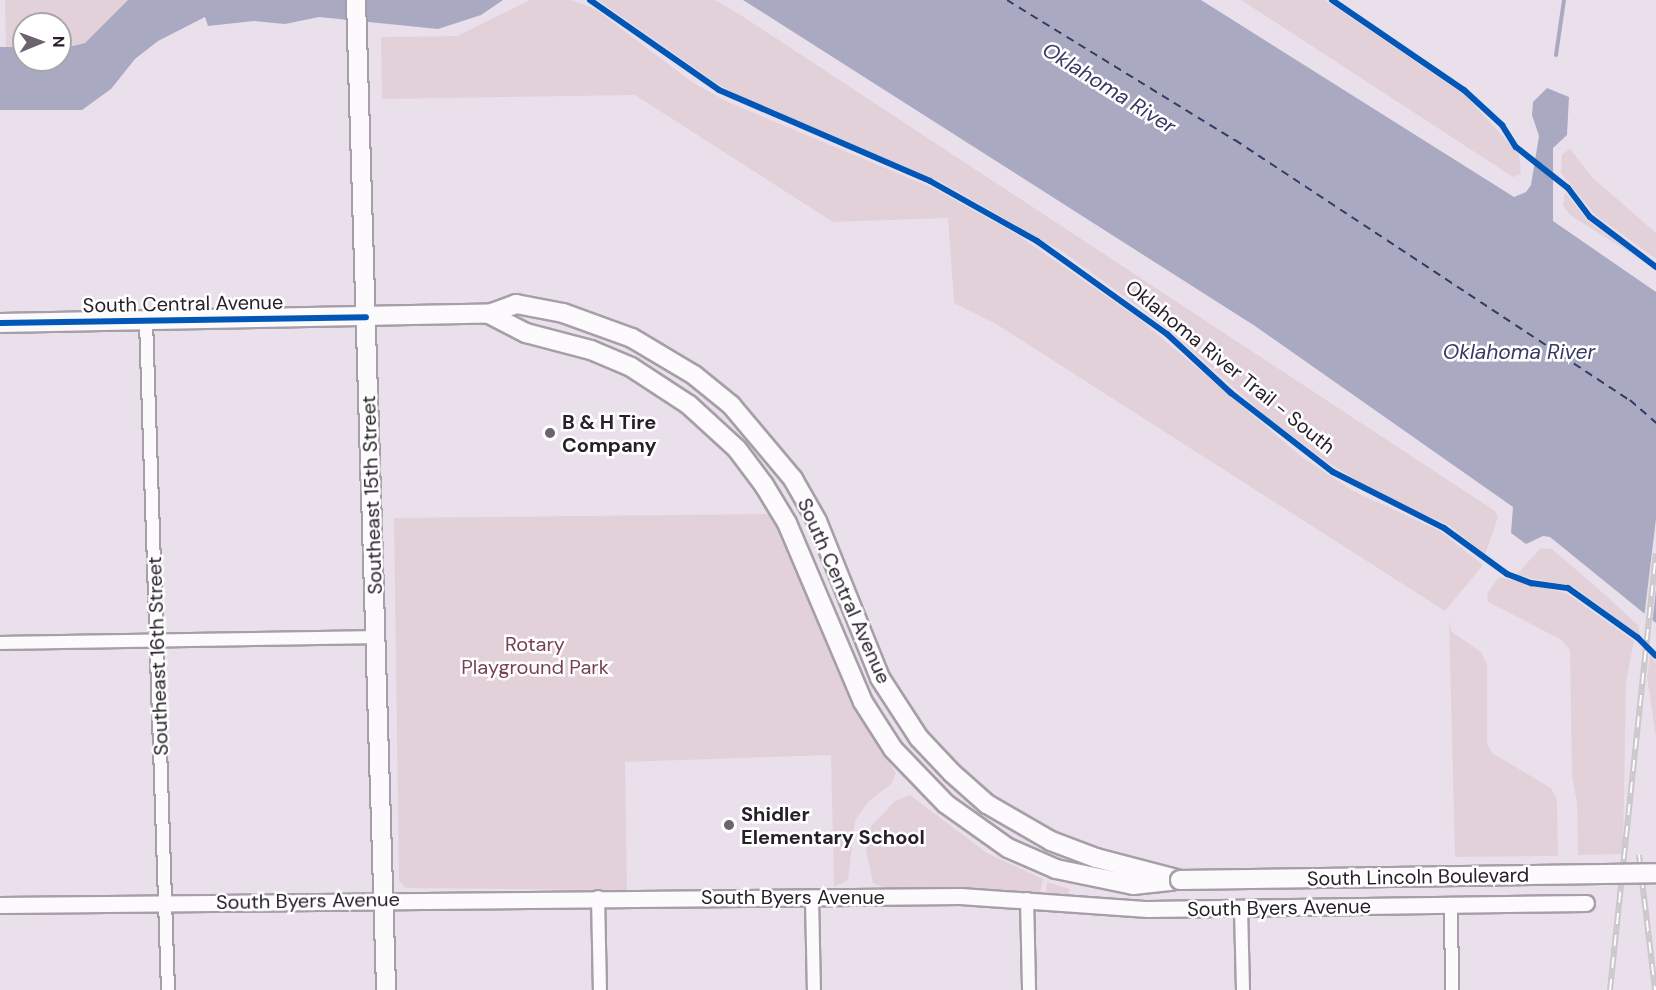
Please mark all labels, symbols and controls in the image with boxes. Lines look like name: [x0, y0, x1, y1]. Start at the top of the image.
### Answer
north arrow: [12, 12, 72, 72]
text: N: [48, 36, 69, 48]
water label: Oklahoma River: [1038, 37, 1180, 139]
street label: Oklahoma River Trail - South: [1120, 275, 1340, 459]
street label: South Central Avenue: [82, 290, 284, 318]
water label: Oklahoma River: [1443, 339, 1595, 365]
street label: Southeast 15th Street: [357, 395, 387, 595]
place label: B & H Tire Company: [562, 410, 657, 457]
marker: B & H Tire Company: [543, 426, 557, 440]
street label: South Central Avenue: [792, 494, 896, 688]
street label: Southeast 16th Street: [143, 556, 173, 756]
park label: Rotary Playground Park: [461, 632, 609, 679]
place label: Shidler Elementary School: [741, 802, 925, 849]
marker: Shidler Elementary School: [722, 818, 736, 832]
street label: South Lincoln Boulevard: [1307, 863, 1529, 891]
street label: South Byers Avenue: [701, 885, 885, 909]
street label: South Byers Avenue: [216, 887, 400, 915]
street label: South Byers Avenue: [1187, 894, 1371, 922]

